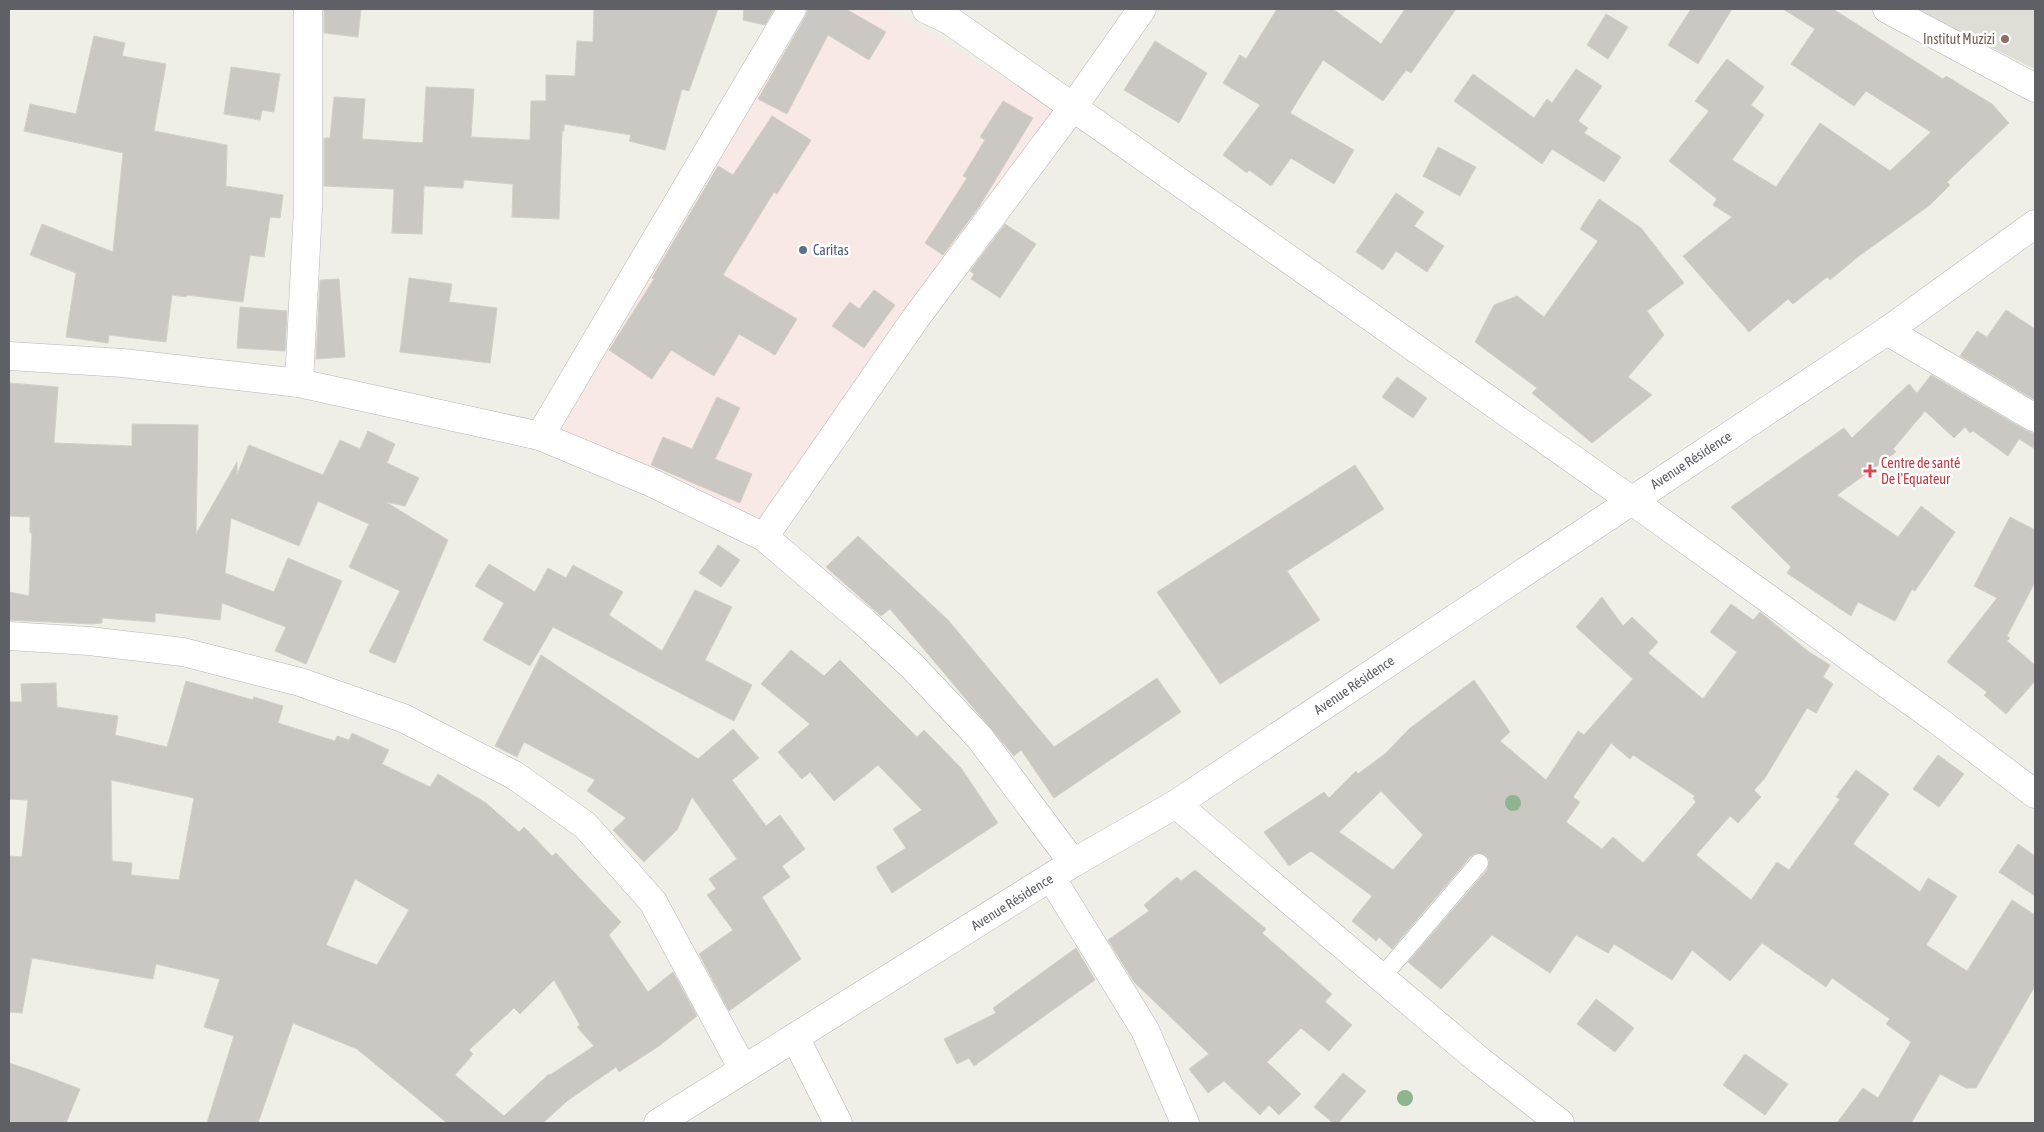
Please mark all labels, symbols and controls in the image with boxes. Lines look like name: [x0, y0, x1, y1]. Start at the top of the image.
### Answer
place label: Institut Muzizi: [1923, 31, 1995, 47]
marker: Institut Muzizi: [1999, 33, 2011, 45]
place label: Caritas: [813, 242, 849, 258]
marker: Caritas: [797, 244, 809, 256]
street label: Avenue Résidence: [1647, 428, 1735, 492]
place label: Centre de santé De l'Equateur: [1881, 455, 1960, 487]
marker: Centre de santé De l'Equateur: [1863, 464, 1877, 478]
street label: Avenue Résidence: [1311, 652, 1397, 718]
street label: Avenue Résidence: [968, 870, 1056, 934]

